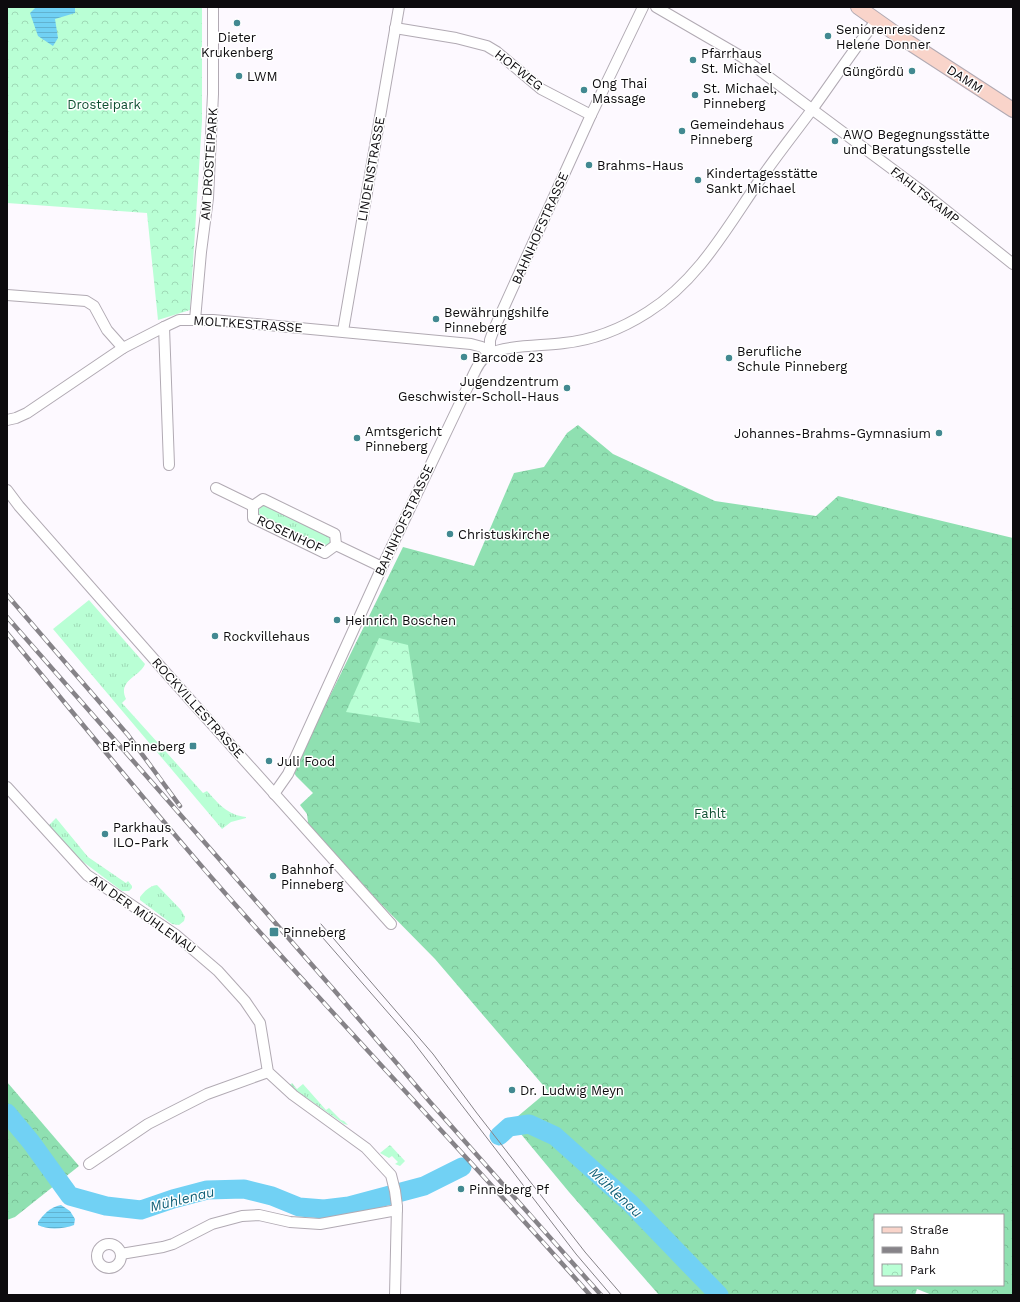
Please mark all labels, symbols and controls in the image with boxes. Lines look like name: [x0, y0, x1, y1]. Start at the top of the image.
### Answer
marker: Dieter Krukenberg: [232, 18, 242, 28]
place label: Seniorenresidenz Helene Donner: [836, 22, 945, 52]
place label: Dieter Krukenberg: [201, 30, 273, 60]
marker: Seniorenresidenz Helene Donner: [823, 31, 833, 41]
street label: HOFWEG: [492, 46, 546, 94]
place label: Pfarrhaus St. Michael: [701, 46, 771, 76]
marker: Pfarrhaus St. Michael: [688, 55, 698, 65]
street label: DAMM: [944, 62, 986, 96]
place label: Güngördü: [843, 64, 904, 79]
marker: Güngördü: [907, 66, 917, 76]
place label: LWM: [247, 69, 278, 84]
marker: LWM: [234, 71, 244, 81]
place label: Ong Thai Massage: [592, 76, 647, 106]
place label: St. Michael, Pinneberg: [703, 81, 777, 111]
marker: Ong Thai Massage: [579, 85, 589, 95]
marker: St. Michael, Pinneberg: [690, 90, 700, 100]
park label: Drosteipark: [67, 97, 141, 112]
street label: AM DROSTEIPARK: [198, 107, 220, 221]
street label: LINDENSTRASSE: [354, 115, 388, 223]
place label: Gemeindehaus Pinneberg: [690, 117, 784, 147]
marker: Gemeindehaus Pinneberg: [677, 126, 687, 136]
place label: AWO Begegnungsstätte und Beratungsstelle: [843, 127, 990, 157]
marker: AWO Begegnungsstätte und Beratungsstelle: [830, 136, 840, 146]
place label: Brahms-Haus: [597, 158, 684, 173]
marker: Brahms-Haus: [584, 160, 594, 170]
street label: FAHLTSKAMP: [888, 163, 962, 227]
place label: Kindertagesstätte Sankt Michael: [706, 166, 818, 196]
street label: BAHNHOFSTRASSE: [509, 170, 571, 286]
marker: Kindertagesstätte Sankt Michael: [693, 175, 703, 185]
place label: Bewährungshilfe Pinneberg: [444, 305, 549, 335]
street label: MOLTKESTRASSE: [193, 313, 303, 335]
marker: Bewährungshilfe Pinneberg: [431, 314, 441, 324]
place label: Berufliche Schule Pinneberg: [737, 344, 847, 374]
place label: Barcode 23: [472, 350, 543, 365]
marker: Barcode 23: [459, 352, 469, 362]
marker: Berufliche Schule Pinneberg: [724, 353, 734, 363]
place label: Jugendzentrum Geschwister-Scholl-Haus: [398, 374, 559, 404]
marker: Jugendzentrum Geschwister-Scholl-Haus: [562, 383, 572, 393]
place label: Amtsgericht Pinneberg: [365, 424, 443, 454]
place label: Johannes-Brahms-Gymnasium: [734, 426, 931, 441]
marker: Johannes-Brahms-Gymnasium: [934, 428, 944, 438]
marker: Amtsgericht Pinneberg: [352, 433, 362, 443]
street label: BAHNHOFSTRASSE: [372, 462, 436, 578]
street label: ROSENHOF: [254, 512, 326, 556]
place label: Christuskirche: [458, 527, 550, 542]
marker: Christuskirche: [445, 529, 455, 539]
place label: Heinrich Boschen: [345, 613, 456, 628]
marker: Heinrich Boschen: [332, 615, 342, 625]
place label: Rockvillehaus: [223, 629, 310, 644]
marker: Rockvillehaus: [210, 631, 220, 641]
street label: ROCKVILLESTRASSE: [149, 655, 247, 761]
place label: Bf. Pinneberg: [102, 739, 185, 754]
marker: Bf. Pinneberg: [188, 741, 198, 751]
place label: Juli Food: [277, 754, 335, 769]
marker: Juli Food: [264, 756, 274, 766]
park label: Fahlt: [694, 806, 726, 821]
place label: Parkhaus ILO-Park: [113, 820, 171, 850]
marker: Parkhaus ILO-Park: [100, 829, 110, 839]
place label: Bahnhof Pinneberg: [281, 862, 344, 892]
marker: Bahnhof Pinneberg: [268, 871, 278, 881]
street label: AN DER MÜHLENAU: [87, 872, 199, 956]
place label: Pinneberg: [283, 925, 346, 940]
marker: Pinneberg: [268, 926, 280, 938]
place label: Dr. Ludwig Meyn: [520, 1083, 624, 1098]
marker: Dr. Ludwig Meyn: [507, 1085, 517, 1095]
water label: Mühlenau: [586, 1164, 646, 1220]
place label: Pinneberg Pf: [469, 1182, 549, 1197]
water label: Mühlenau: [148, 1183, 216, 1215]
marker: Pinneberg Pf: [456, 1184, 466, 1194]
legend: [874, 1214, 1004, 1286]
text: Straße: [910, 1223, 949, 1237]
text: Bahn: [910, 1243, 939, 1257]
text: Park: [910, 1263, 936, 1277]

